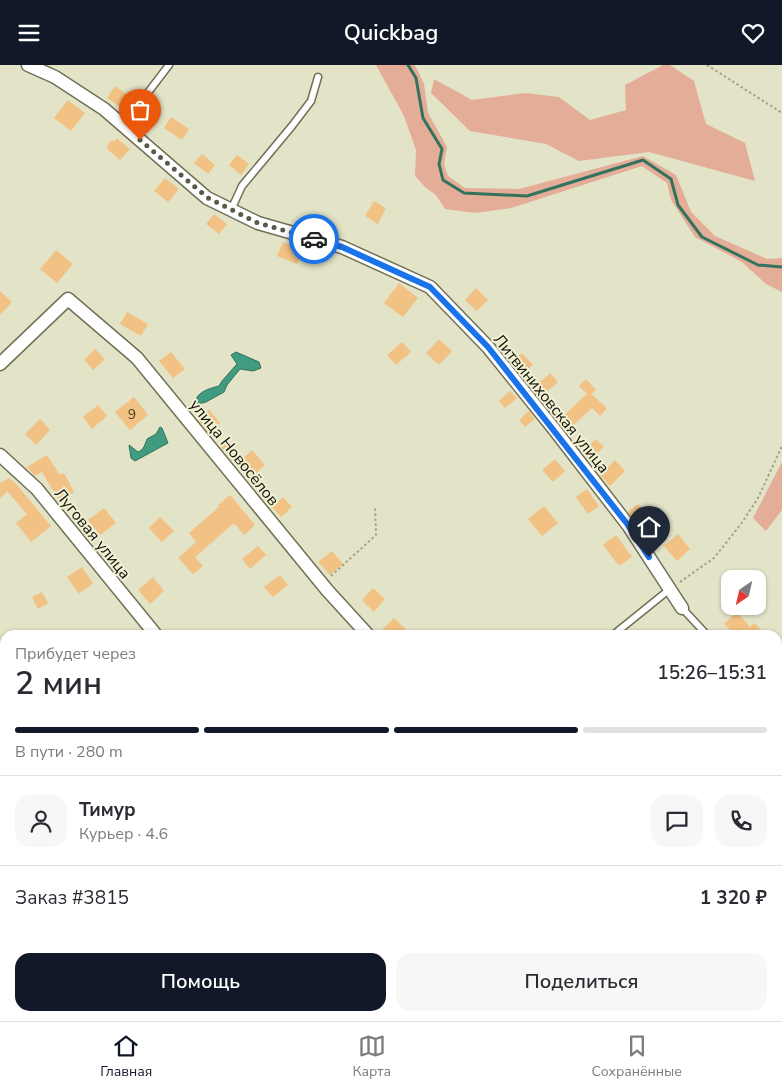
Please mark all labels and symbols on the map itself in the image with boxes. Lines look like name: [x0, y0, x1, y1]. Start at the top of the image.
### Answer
pin: [119, 89, 161, 140]
courier: [289, 214, 339, 264]
street label: Литвиниховская улица: [488, 329, 614, 478]
street label: улица Новосёлов: [184, 395, 284, 511]
house number: 9: [128, 405, 136, 424]
street label: Луговая улица: [49, 484, 136, 584]
pin: [628, 506, 670, 557]
north arrow: [721, 570, 766, 615]

